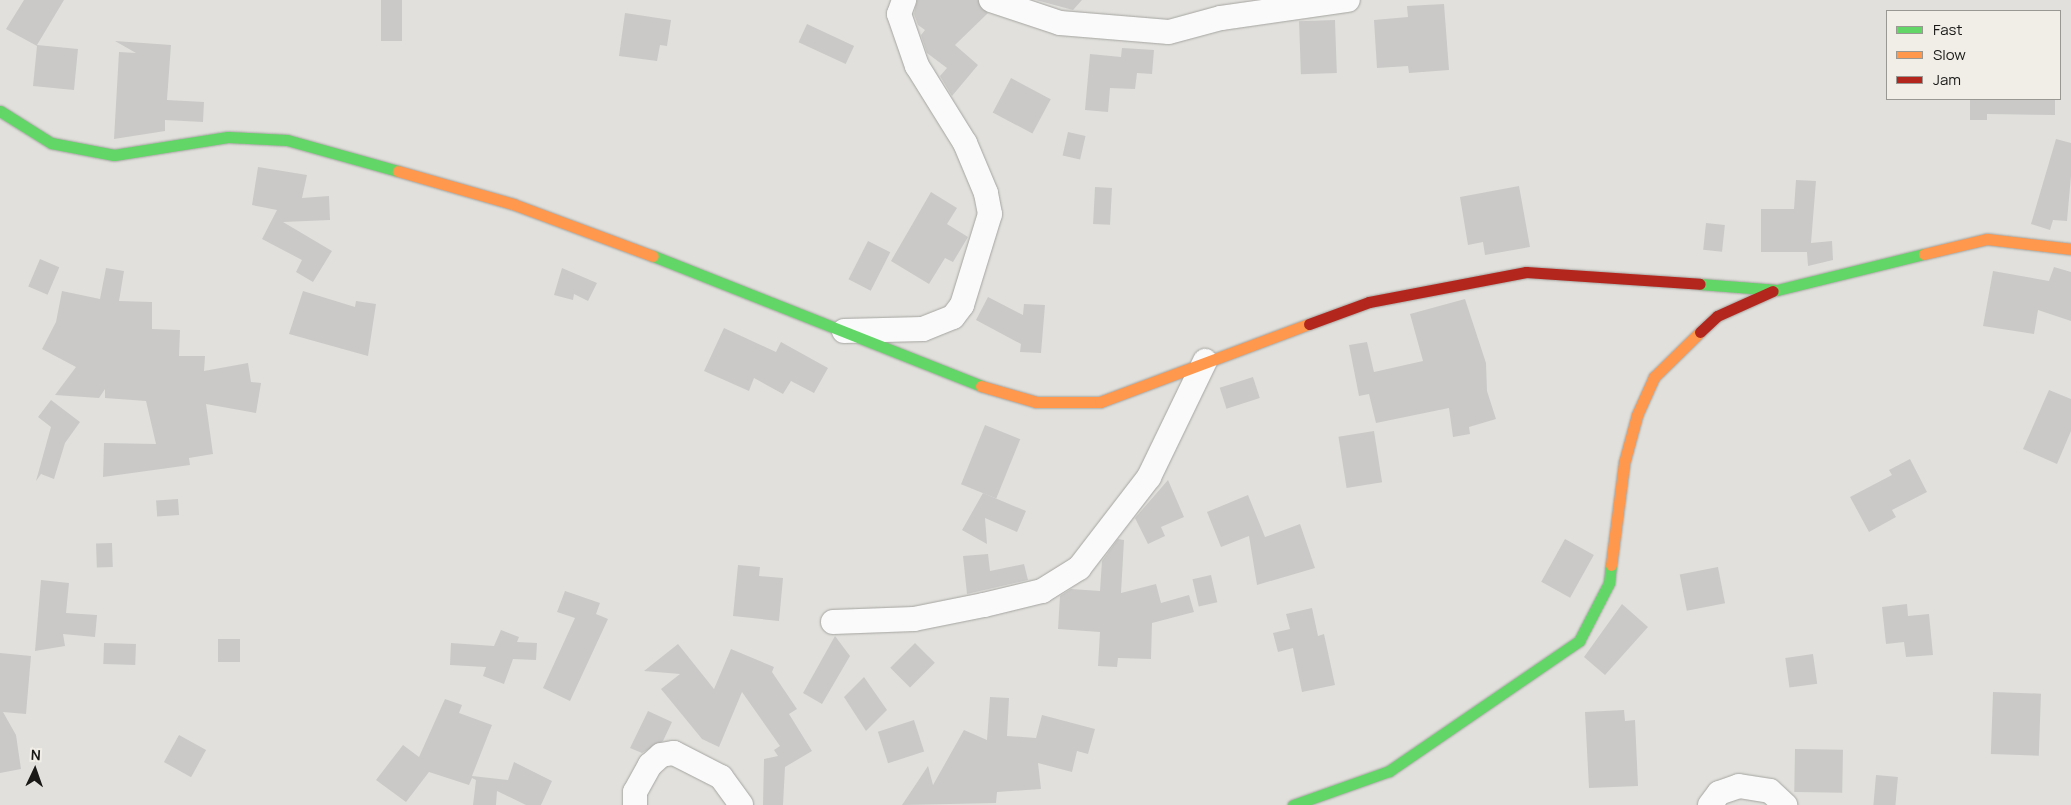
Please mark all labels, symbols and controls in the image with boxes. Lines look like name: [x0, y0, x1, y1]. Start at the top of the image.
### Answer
legend: [1886, 10, 2061, 100]
text: Fast: [1933, 19, 1962, 40]
text: Slow: [1933, 44, 1966, 65]
text: Jam: [1933, 69, 1961, 90]
north arrow: [10, 745, 60, 795]
text: N: [30, 745, 41, 764]

